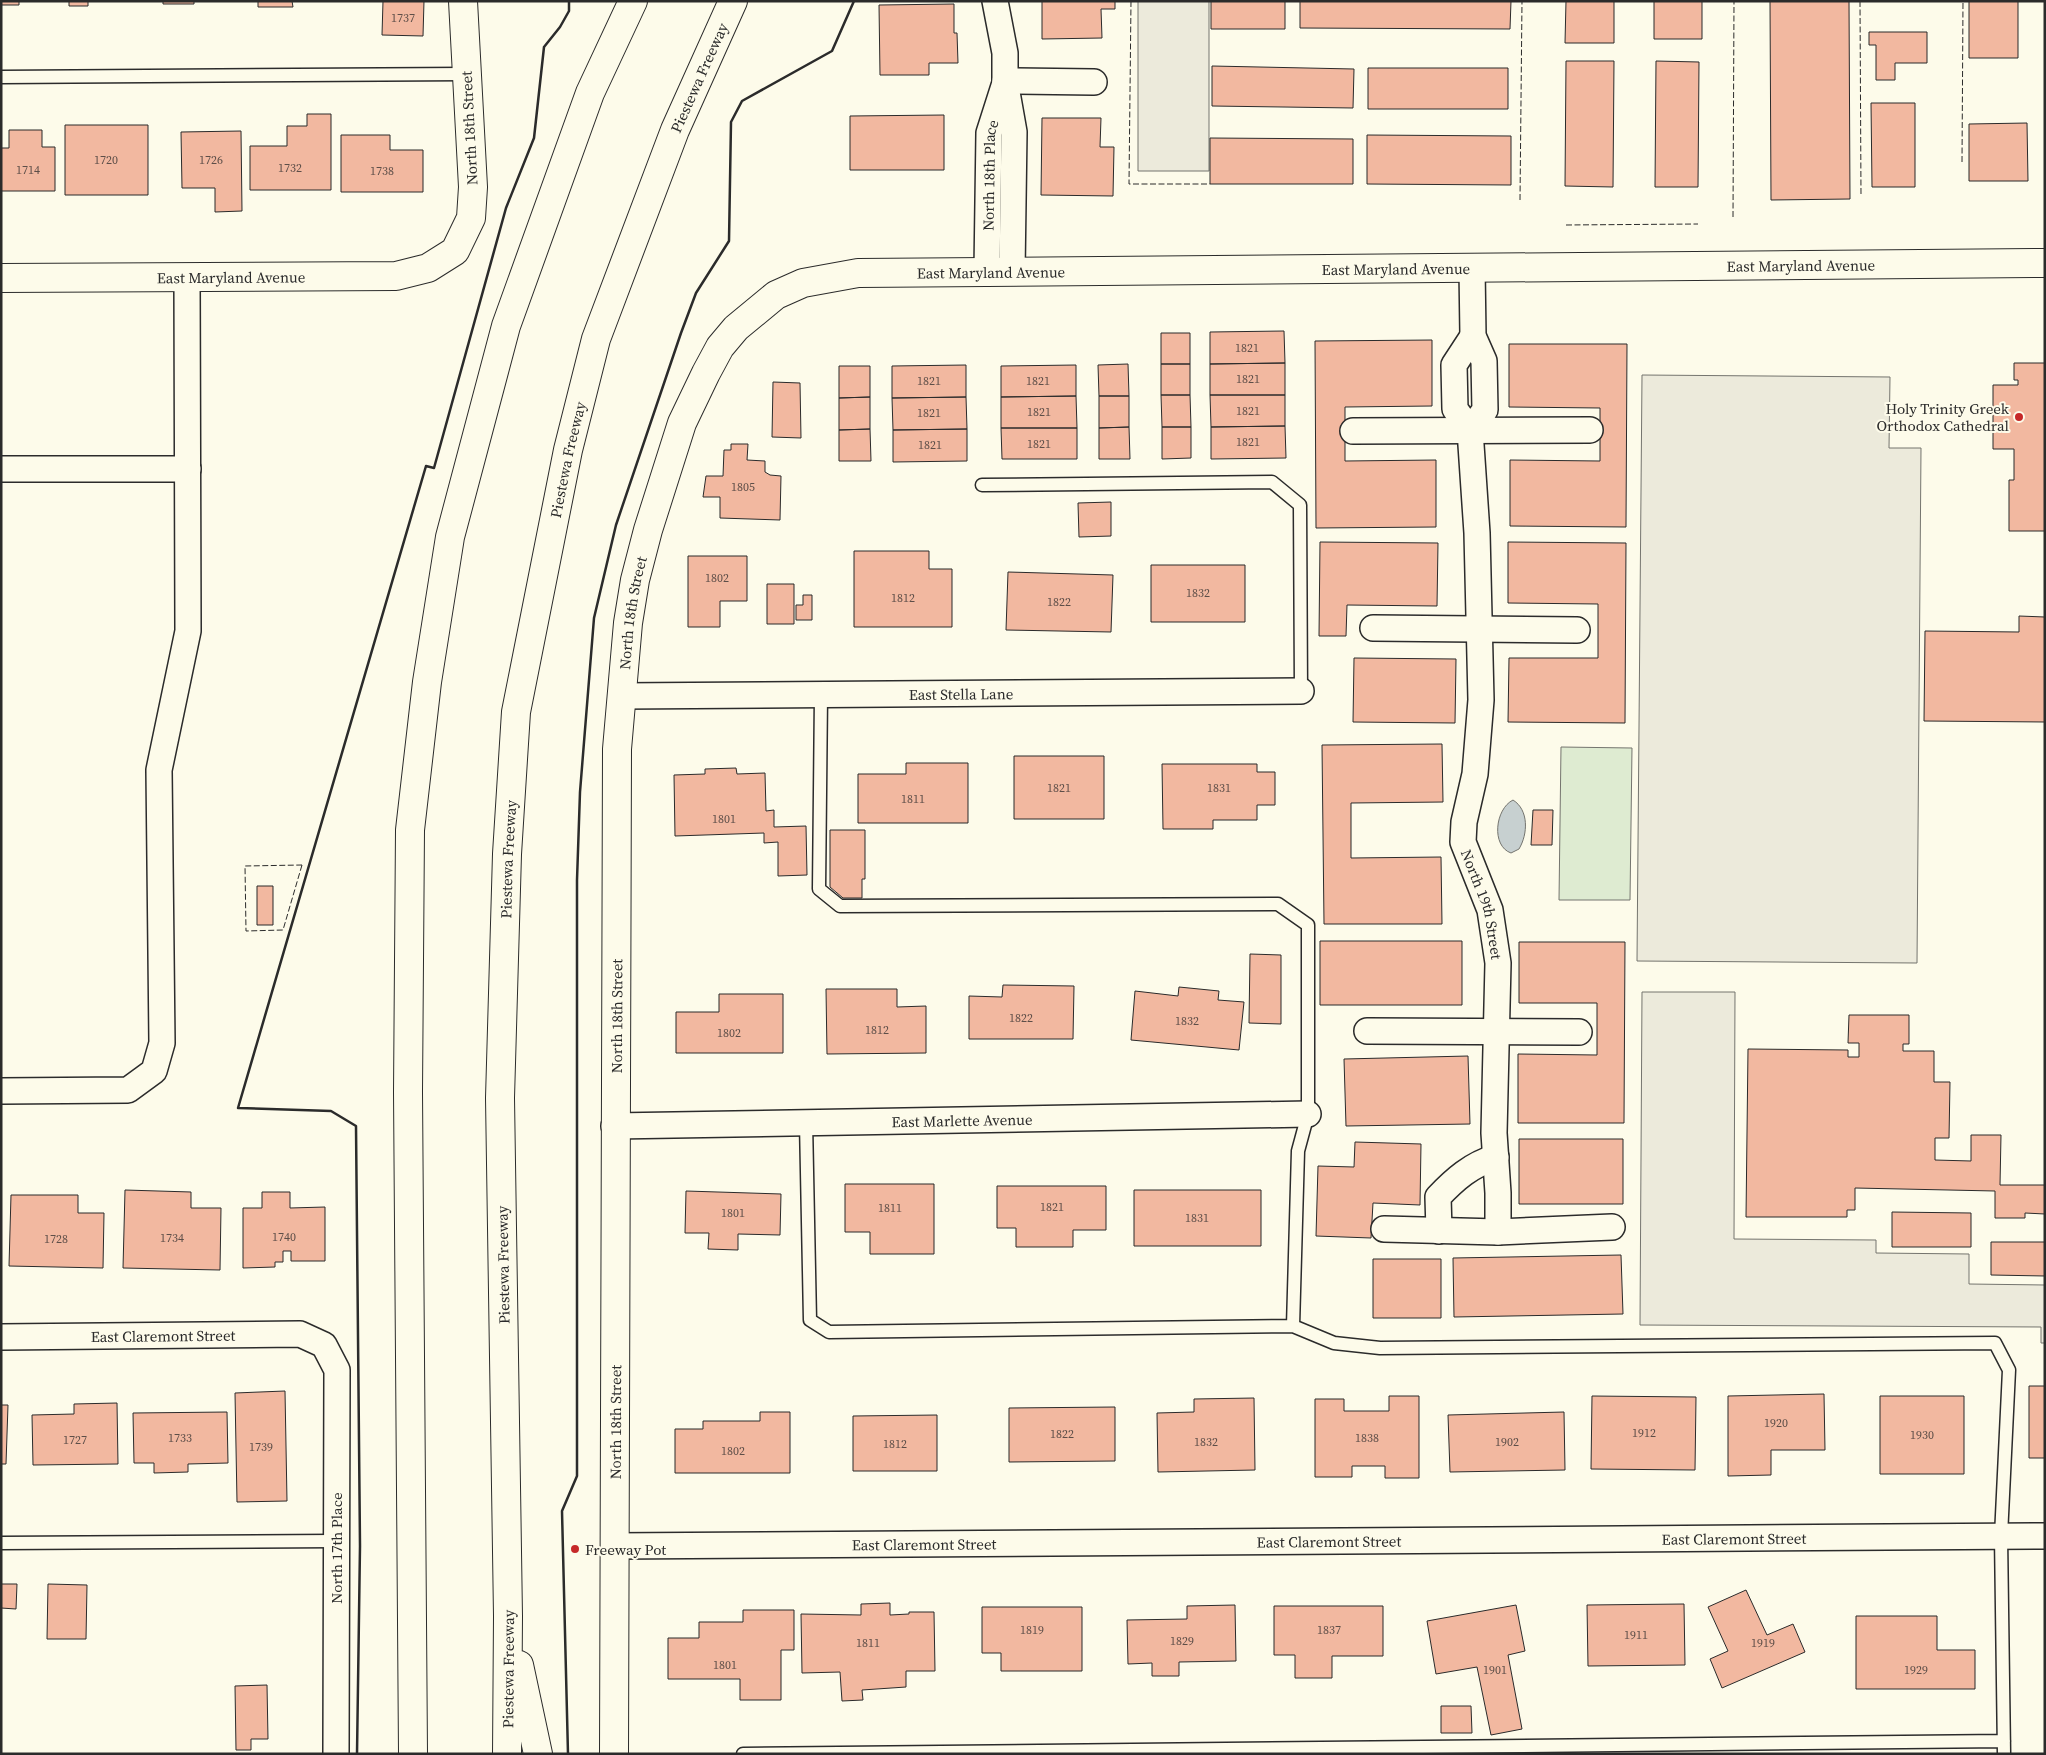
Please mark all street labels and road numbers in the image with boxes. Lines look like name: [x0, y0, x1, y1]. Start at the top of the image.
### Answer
street label: Piestewa Freeway: [665, 19, 733, 136]
street label: North 18th Street: [456, 70, 482, 186]
street label: North 18th Place: [977, 116, 1003, 231]
street label: East Maryland Avenue: [1726, 254, 1876, 276]
street label: East Maryland Avenue: [1321, 257, 1471, 280]
street label: East Maryland Avenue: [917, 261, 1066, 283]
street label: East Maryland Avenue: [157, 266, 306, 288]
street label: Piestewa Freeway: [544, 399, 590, 520]
street label: North 18th Street: [613, 554, 651, 670]
street label: East Stella Lane: [909, 683, 1014, 704]
street label: Piestewa Freeway: [495, 799, 521, 919]
street label: North 19th Street: [1456, 846, 1508, 961]
street label: North 18th Street: [606, 959, 627, 1073]
street label: East Marlette Avenue: [891, 1108, 1033, 1132]
street label: Piestewa Freeway: [491, 1205, 515, 1324]
street label: East Claremont Street: [90, 1324, 236, 1347]
street label: North 18th Street: [604, 1365, 626, 1479]
street label: North 17th Place: [326, 1492, 347, 1604]
street label: East Claremont Street: [1661, 1527, 1807, 1549]
street label: East Claremont Street: [1257, 1530, 1402, 1552]
street label: East Claremont Street: [852, 1533, 997, 1555]
street label: Piestewa Freeway: [497, 1609, 519, 1728]

